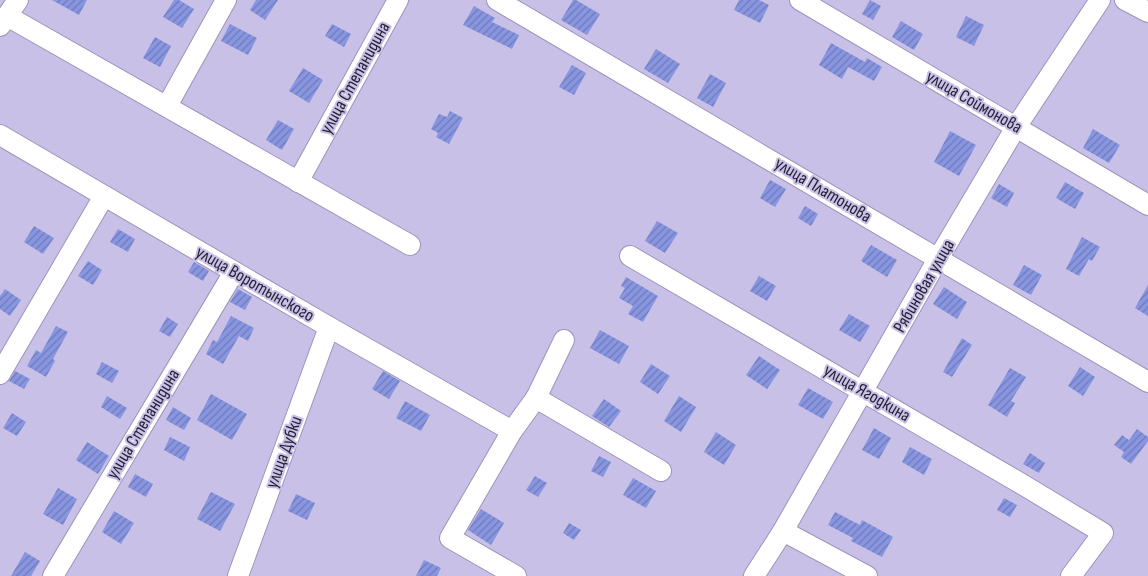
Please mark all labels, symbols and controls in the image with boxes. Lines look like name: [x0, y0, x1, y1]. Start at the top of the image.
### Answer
street label: улица Степанидина: [316, 18, 394, 138]
street label: улица Соймонова: [922, 66, 1026, 138]
street label: улица Платонова: [771, 153, 875, 227]
street label: Рябиновая улица: [889, 236, 959, 336]
street label: улица Воротынского: [192, 242, 318, 326]
street label: улица Ягодкина: [820, 360, 914, 426]
street label: улица Степанидина: [102, 365, 184, 483]
street label: улица Дубки: [261, 413, 307, 491]

